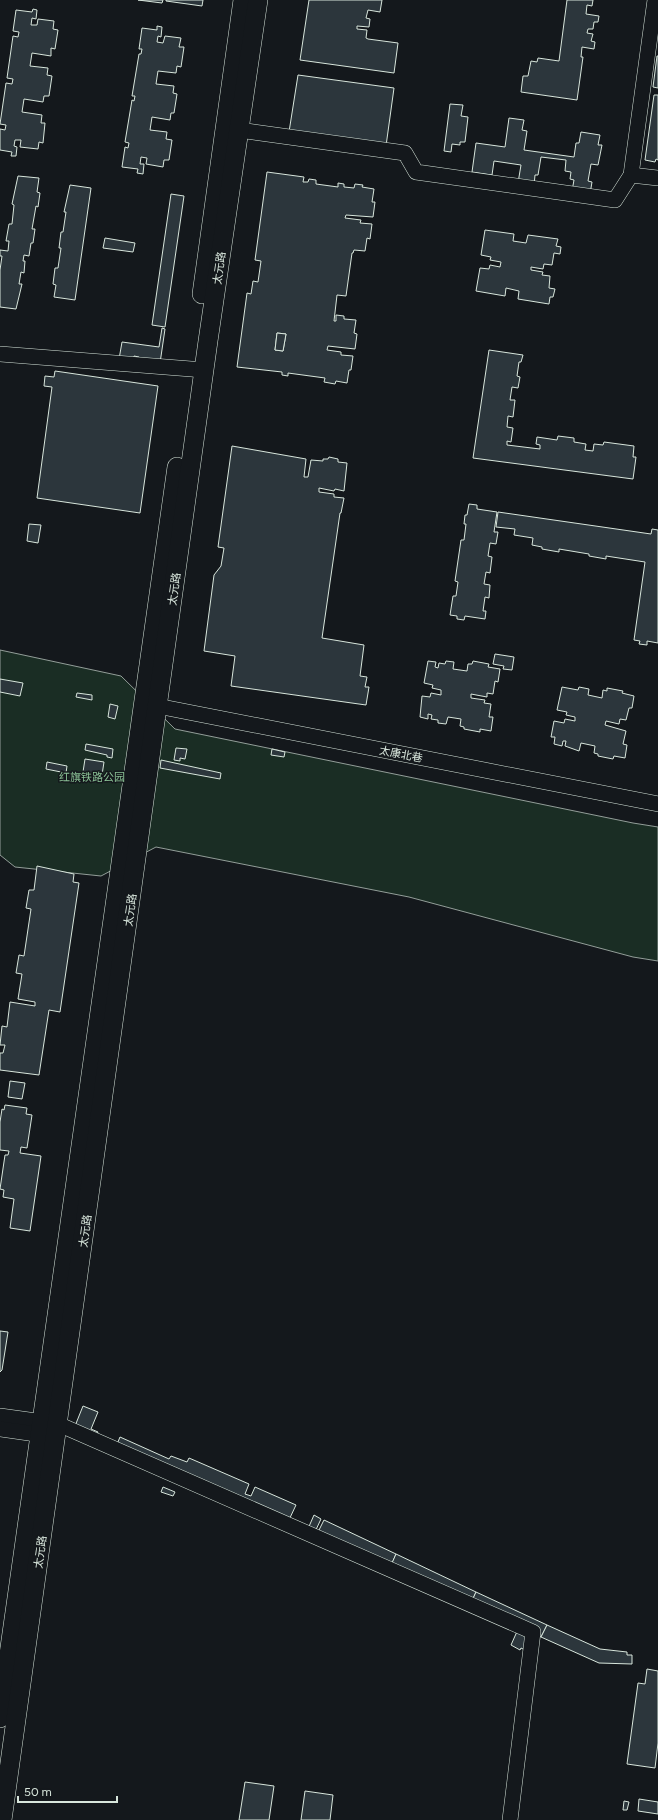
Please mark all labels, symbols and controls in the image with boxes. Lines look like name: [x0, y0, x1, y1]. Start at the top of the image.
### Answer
street label: 太元路: [211, 251, 228, 285]
street label: 太元路: [166, 572, 183, 606]
street label: 太康北巷: [378, 744, 424, 765]
park label: 红旗铁路公园: [59, 771, 125, 784]
street label: 太元路: [122, 893, 139, 927]
street label: 太元路: [77, 1214, 94, 1248]
street label: 太元路: [32, 1535, 49, 1569]
scale bar: [18, 1778, 117, 1804]
text: 50 m: [24, 1785, 52, 1799]

